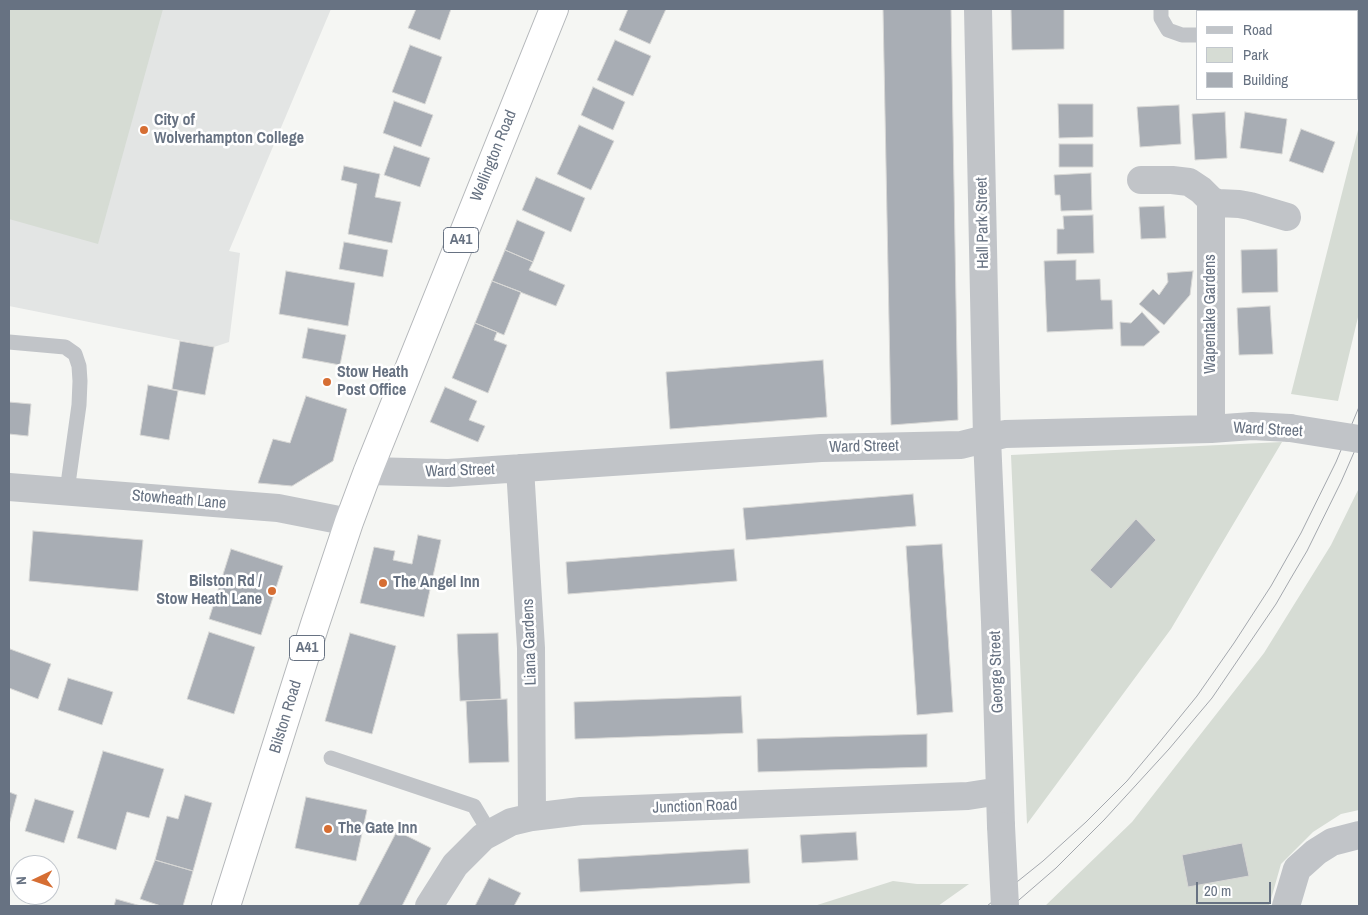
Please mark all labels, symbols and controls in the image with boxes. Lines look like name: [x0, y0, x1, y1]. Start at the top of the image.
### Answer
legend: [1196, 10, 1358, 100]
text: Road: [1243, 19, 1272, 40]
text: Park: [1243, 44, 1268, 65]
text: Building: [1243, 69, 1288, 90]
street label: Wellington Road: [467, 108, 521, 204]
place label: City of Wolverhampton College: [154, 111, 304, 149]
marker: City of Wolverhampton College: [138, 124, 150, 136]
street label: Hall Park Street: [973, 177, 993, 269]
road number: A41: [444, 228, 478, 252]
street label: Wapentake Gardens: [1201, 254, 1221, 374]
place label: Stow Heath Post Office: [337, 363, 408, 401]
marker: Stow Heath Post Office: [321, 376, 333, 388]
street label: Ward Street: [1233, 419, 1303, 441]
street label: Ward Street: [829, 437, 899, 457]
street label: Ward Street: [425, 460, 495, 482]
street label: Stowheath Lane: [131, 486, 227, 514]
place label: Bilston Rd / Stow Heath Lane: [156, 572, 262, 610]
place label: The Angel Inn: [393, 573, 480, 593]
marker: The Angel Inn: [377, 577, 389, 589]
marker: Bilston Rd / Stow Heath Lane: [266, 585, 278, 597]
street label: Liana Gardens: [519, 598, 541, 686]
street label: George Street: [986, 630, 1008, 714]
road number: A41: [290, 636, 324, 660]
street label: Bilston Road: [266, 678, 306, 756]
street label: Junction Road: [652, 796, 738, 818]
place label: The Gate Inn: [338, 819, 417, 839]
marker: The Gate Inn: [322, 823, 334, 835]
north arrow: [10, 855, 60, 905]
scale bar: [1198, 872, 1273, 904]
text: N: [12, 876, 30, 885]
text: 20 m: [1204, 880, 1231, 901]

